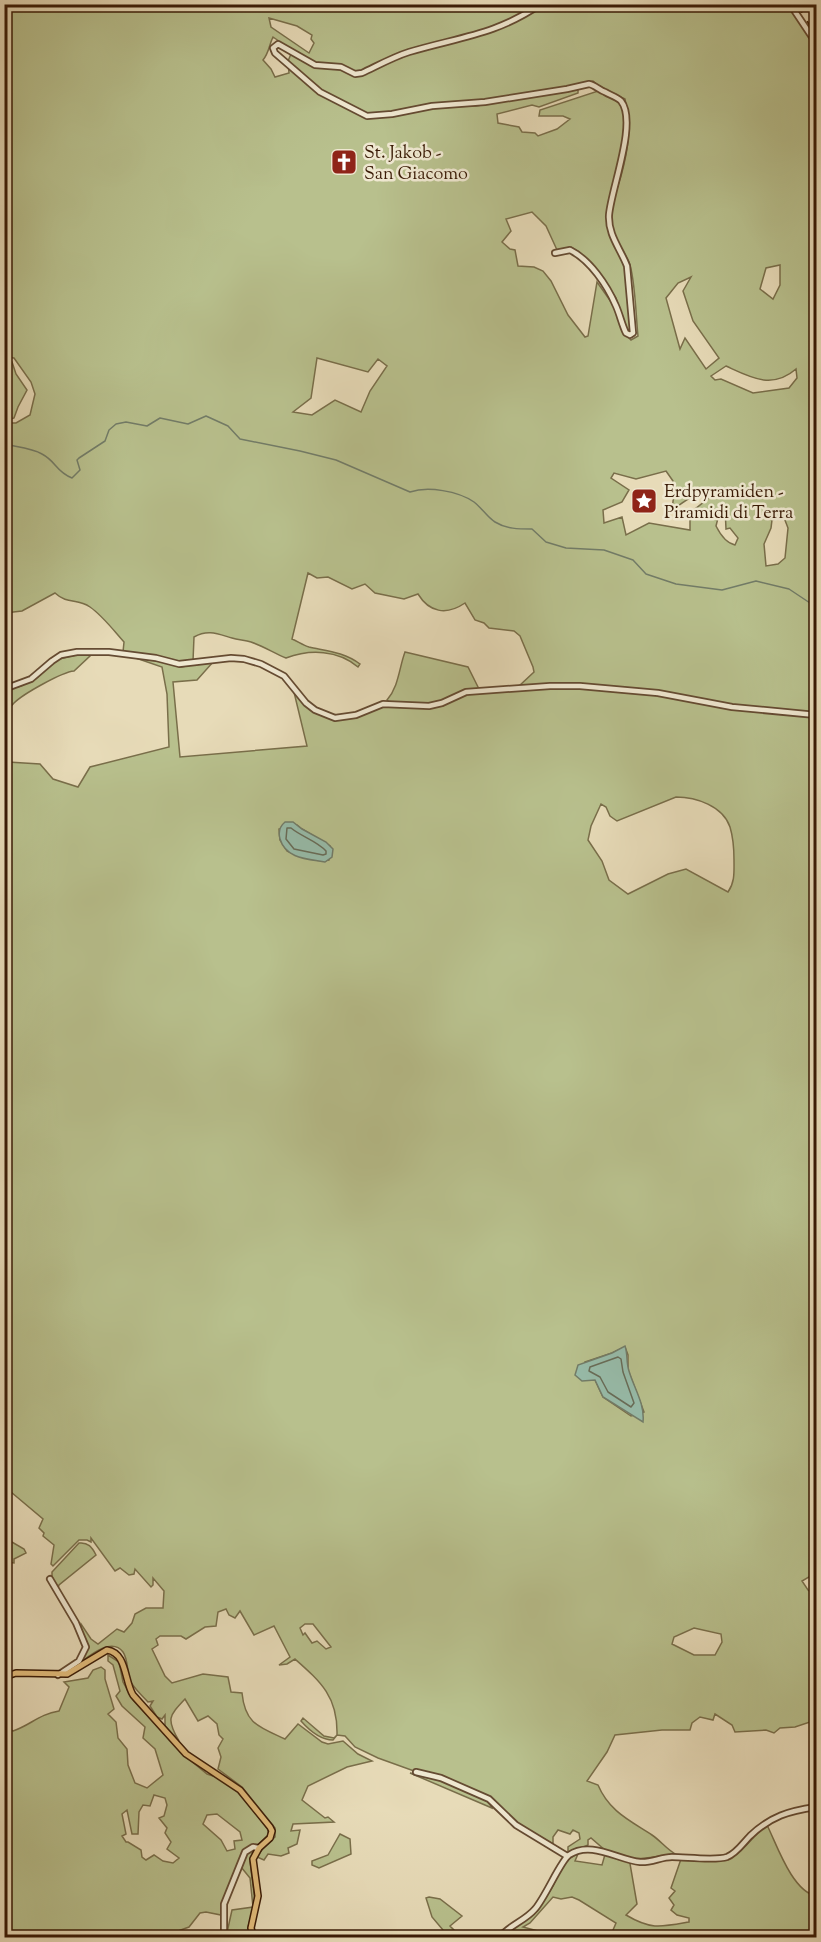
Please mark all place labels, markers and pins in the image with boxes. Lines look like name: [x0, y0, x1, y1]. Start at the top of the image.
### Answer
place label: St. Jakob - San Giacomo: [364, 141, 468, 188]
church icon: St. Jakob - San Giacomo: [329, 147, 359, 177]
place label: Erdpyramiden - Piramidi di Terra: [664, 480, 793, 527]
place icon: Erdpyramiden - Piramidi di Terra: [629, 486, 659, 516]

